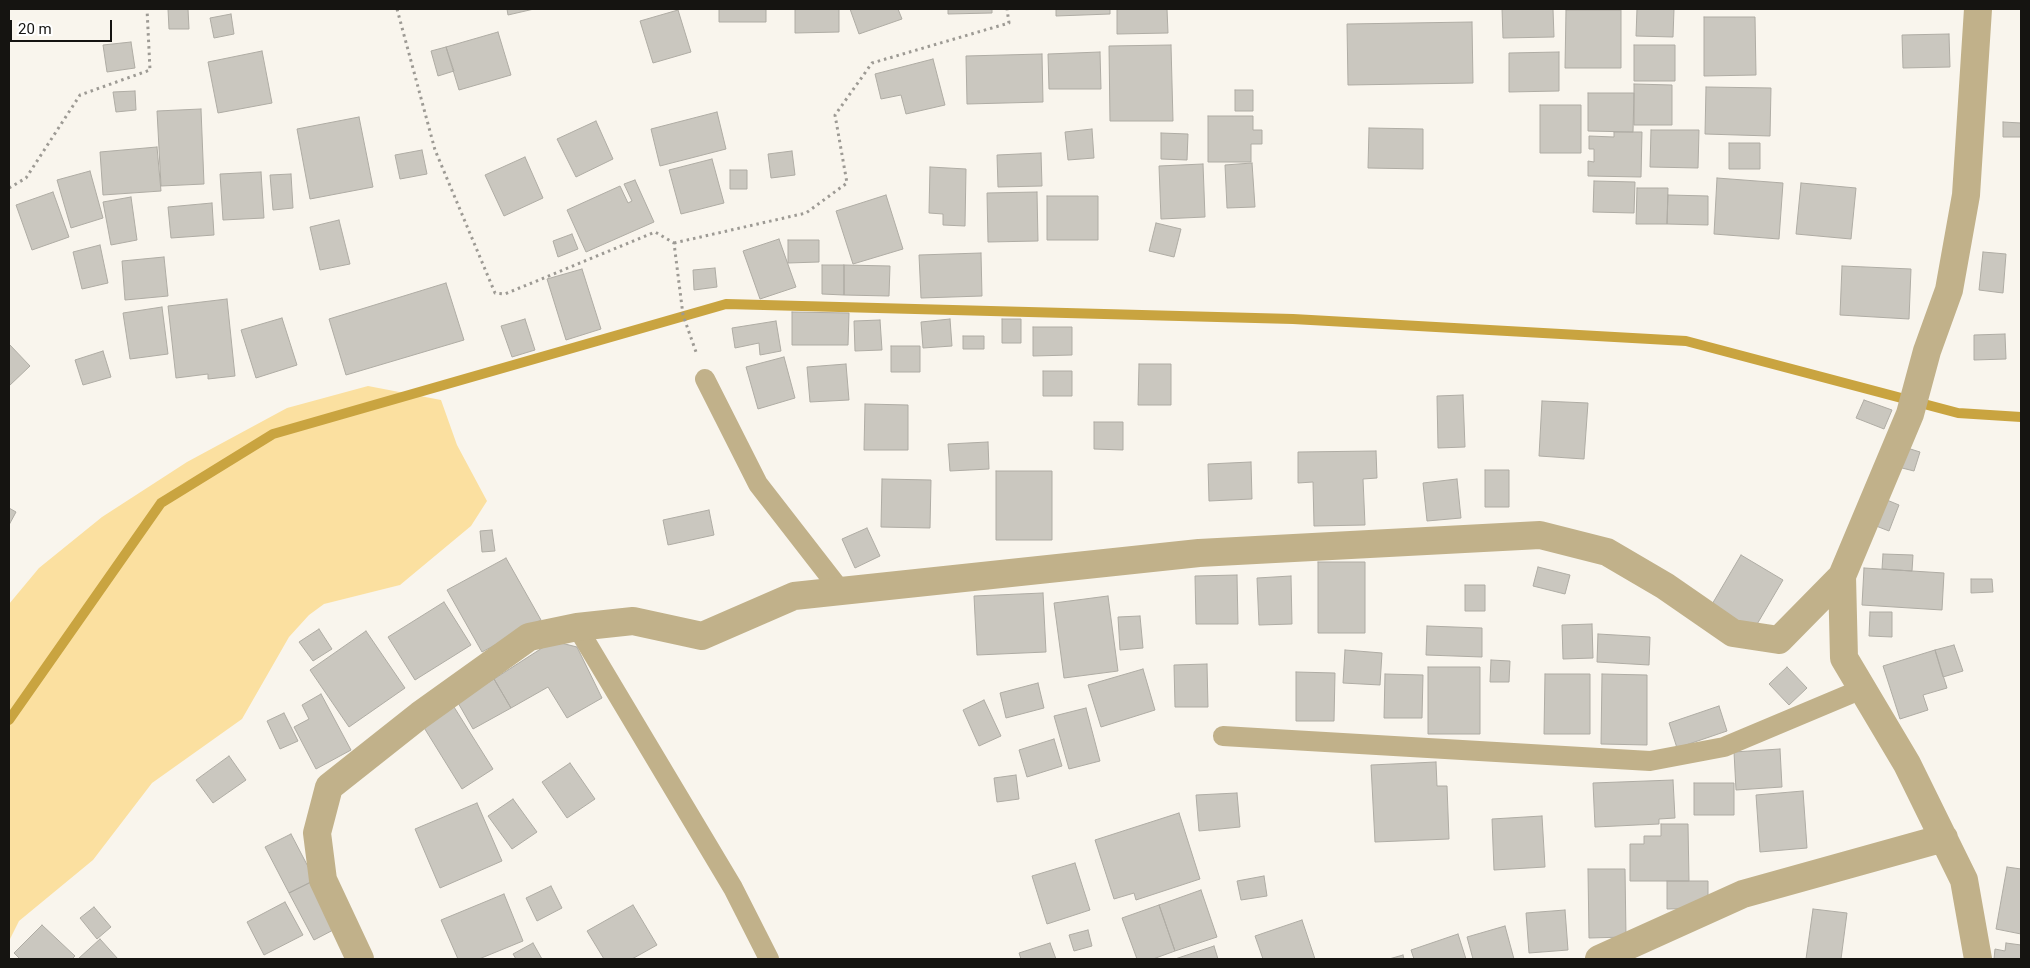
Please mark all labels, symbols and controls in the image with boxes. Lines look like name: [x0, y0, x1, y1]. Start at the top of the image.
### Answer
scale bar: [12, 10, 115, 42]
text: 20 m: [18, 20, 52, 38]

